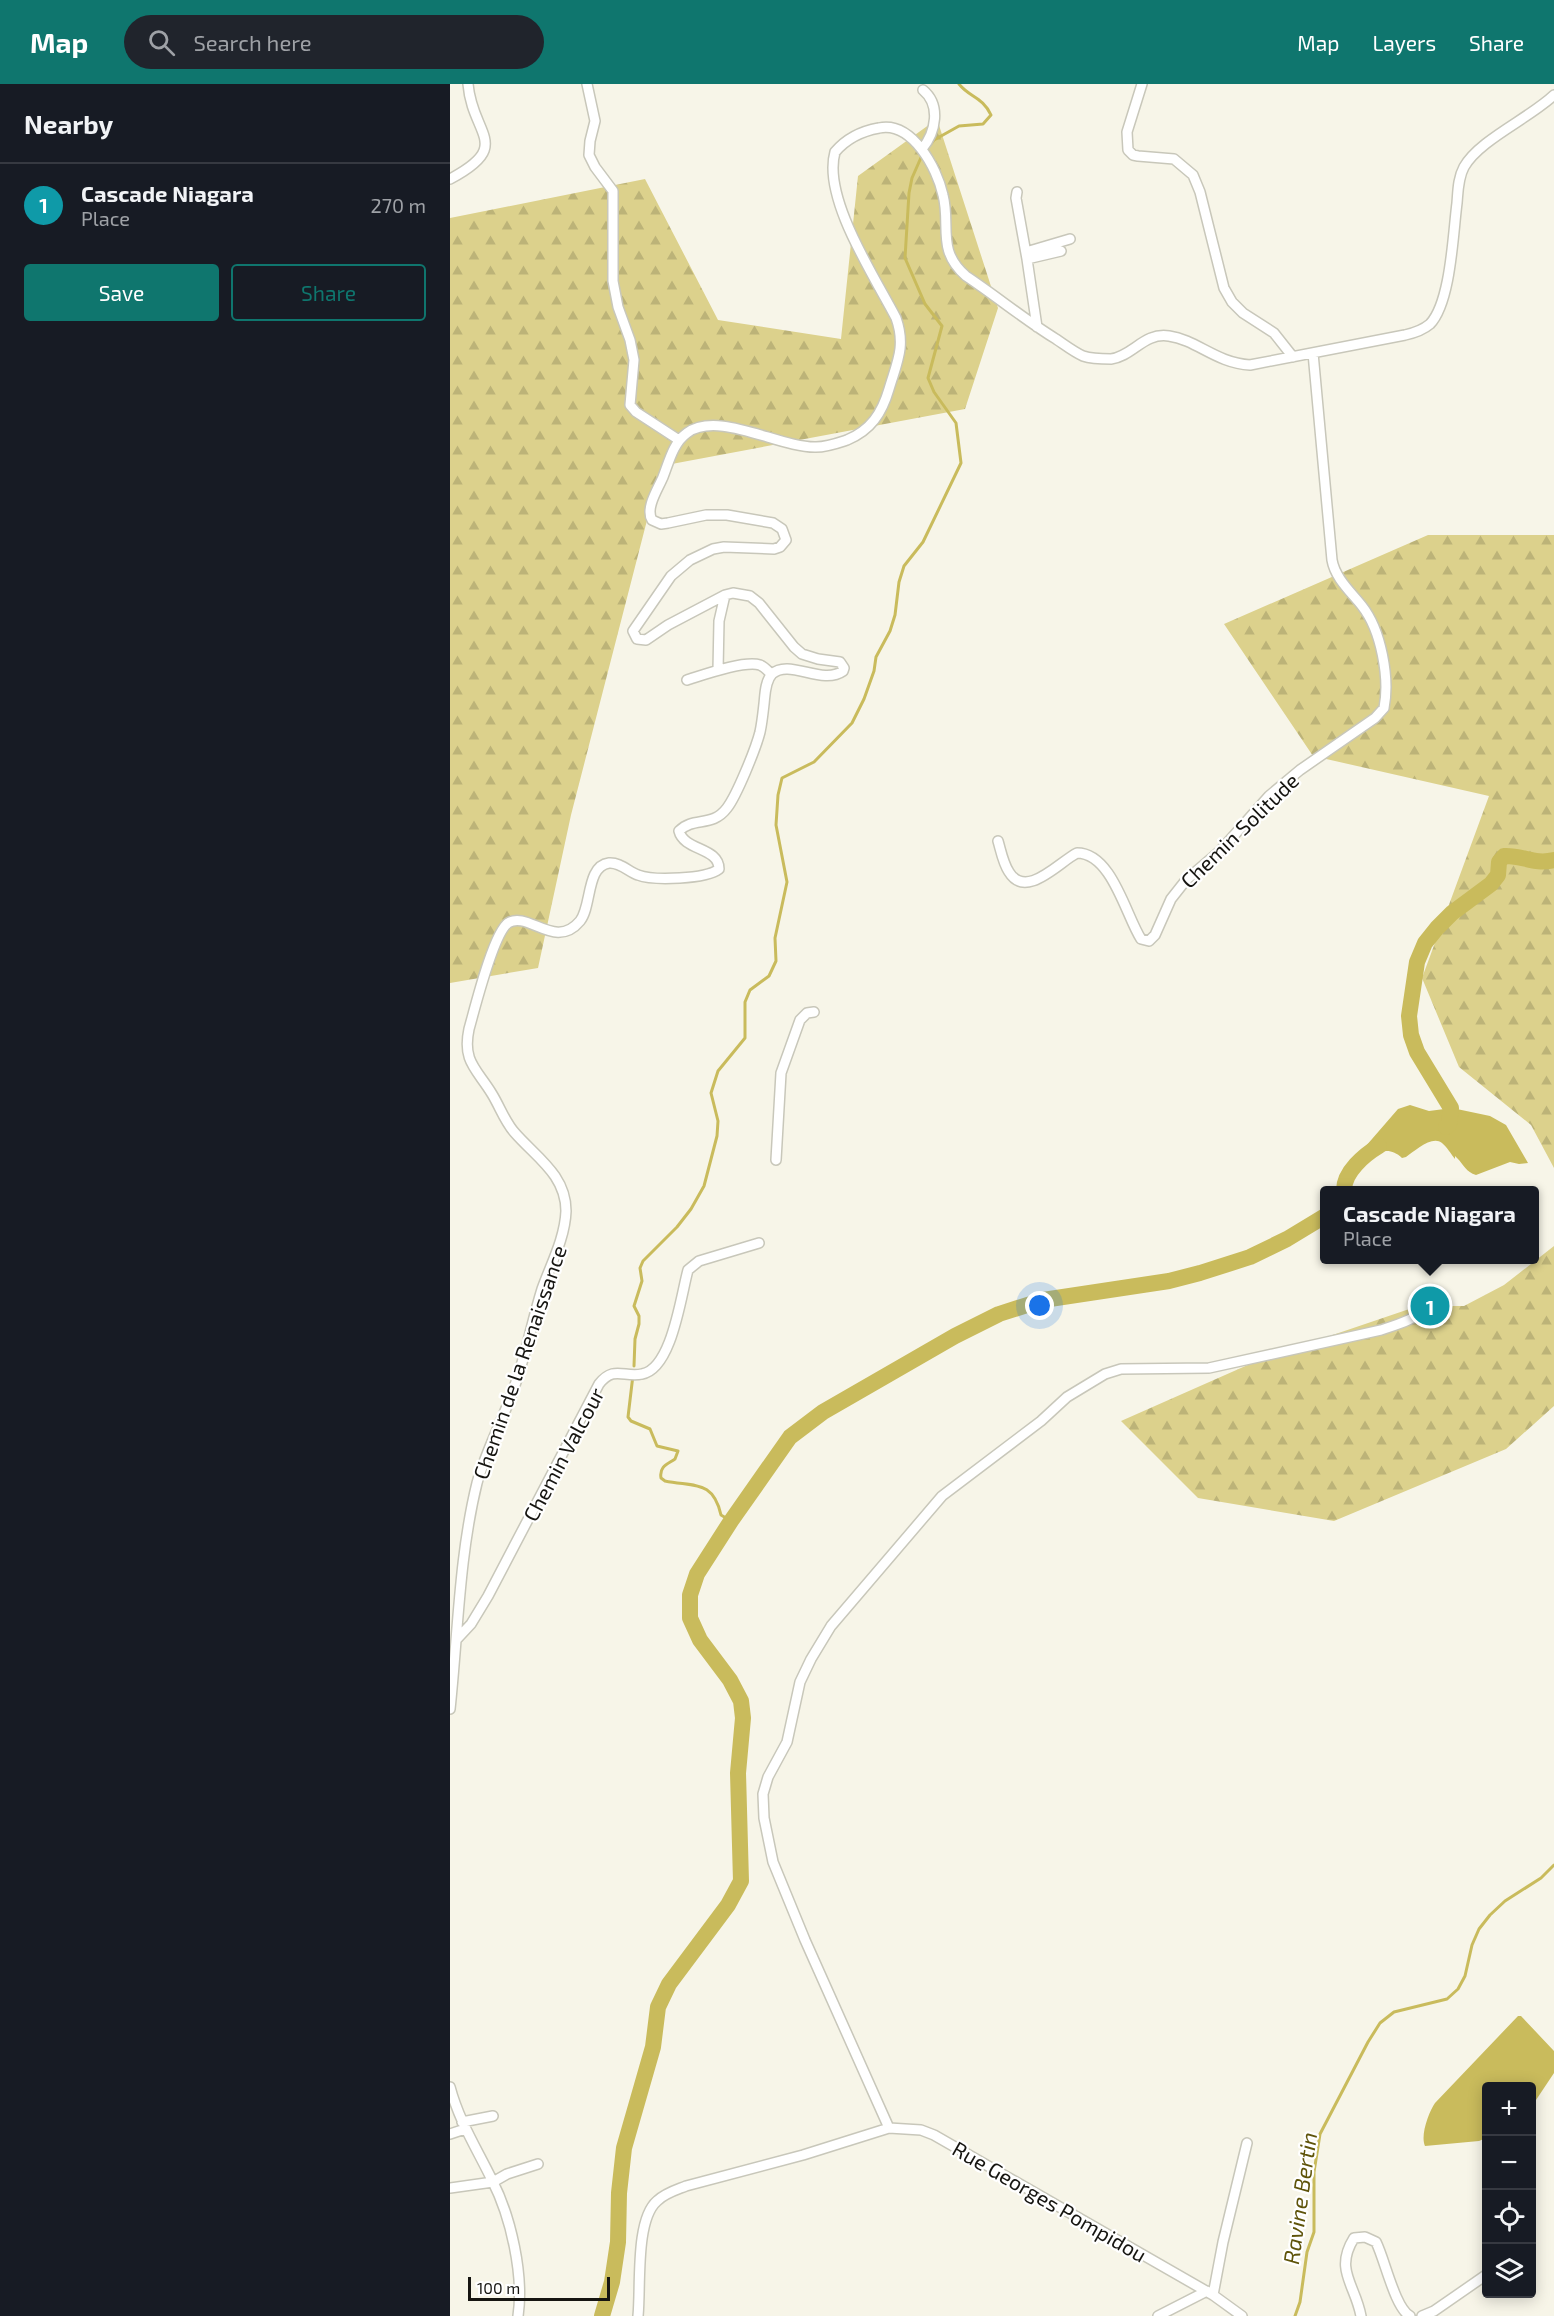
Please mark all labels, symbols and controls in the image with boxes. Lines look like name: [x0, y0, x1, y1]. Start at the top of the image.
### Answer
search box: [124, 15, 544, 69]
text: Map: [30, 25, 88, 59]
icon: search: [145, 26, 178, 59]
text: Search here: [193, 29, 312, 55]
text: Map: [1297, 30, 1339, 55]
text: Layers: [1372, 30, 1436, 55]
text: Share: [1469, 30, 1524, 55]
text: Nearby: [24, 108, 113, 139]
text: Cascade Niagara: [81, 180, 254, 206]
text: 1: [39, 193, 48, 217]
text: 270 m: [370, 193, 426, 217]
text: Place: [81, 206, 130, 230]
button: Save: [24, 264, 219, 321]
button: Share: [231, 264, 426, 321]
street label: Chemin Solitude: [1175, 767, 1303, 893]
popup: [1320, 1186, 1539, 1264]
text: Cascade Niagara: [1343, 1200, 1516, 1226]
text: Place: [1343, 1226, 1392, 1250]
street label: Chemin de la Renaissance: [467, 1242, 571, 1482]
pin: 1: [1410, 1284, 1450, 1328]
your location: [1025, 1291, 1054, 1320]
street label: Chemin Valcour: [517, 1382, 609, 1525]
map controls: [1482, 2082, 1536, 2298]
button: +: [1482, 2082, 1536, 2136]
water label: Ravine Bertin: [1277, 2130, 1321, 2266]
street label: Rue Georges Pompidou: [949, 2135, 1151, 2267]
button: −: [1482, 2136, 1536, 2190]
button: locate: [1482, 2190, 1536, 2244]
button: layers: [1482, 2244, 1536, 2298]
scale bar: [468, 2274, 610, 2302]
text: 100 m: [477, 2278, 520, 2297]

